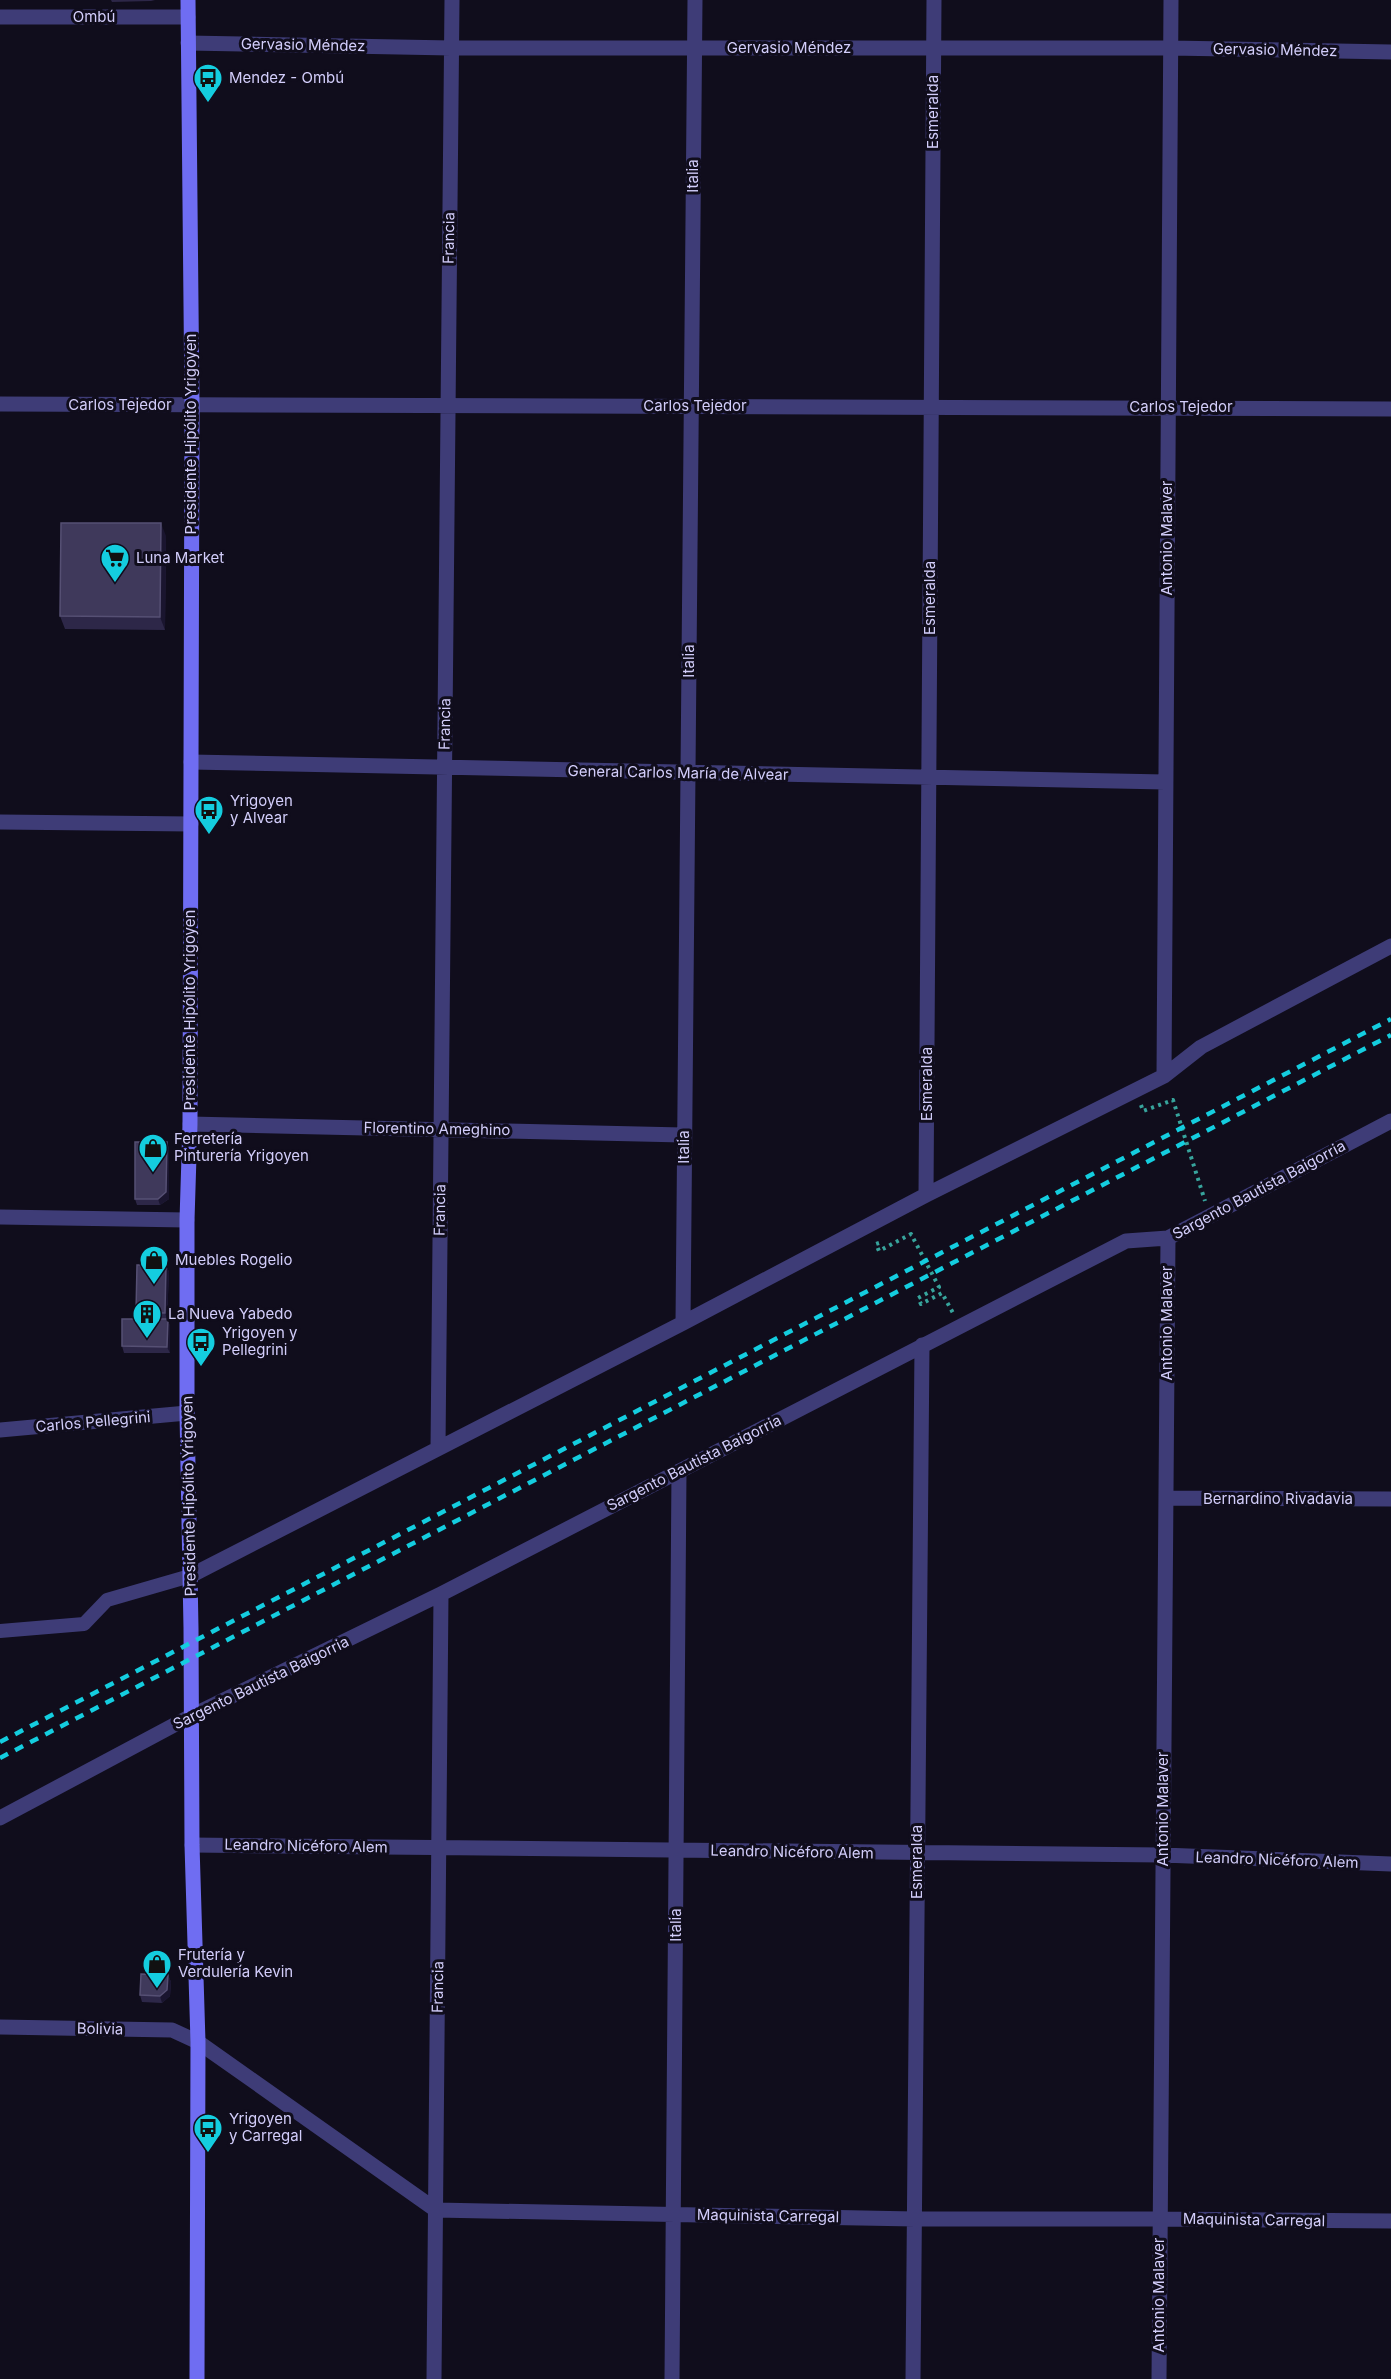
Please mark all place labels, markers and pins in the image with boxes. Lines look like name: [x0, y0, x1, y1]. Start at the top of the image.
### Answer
bus stop icon: Mendez - Ombú: [192, 62, 224, 104]
place label: Mendez - Ombú: [229, 68, 344, 87]
supermarket icon: Luna Market: [99, 542, 131, 584]
place label: Luna Market: [136, 548, 224, 567]
place label: Yrigoyen y Alvear: [230, 791, 293, 827]
bus stop icon: Yrigoyen y Alvear: [193, 794, 225, 836]
place label: Ferretería Pinturería Yrigoyen: [174, 1129, 309, 1165]
shop icon: Ferretería Pinturería Yrigoyen: [137, 1132, 169, 1174]
shop icon: Muebles Rogelio: [138, 1244, 170, 1286]
place label: Muebles Rogelio: [175, 1250, 293, 1269]
building icon: La Nueva Yabedo: [131, 1298, 163, 1340]
place label: La Nueva Yabedo: [168, 1304, 292, 1323]
place label: Yrigoyen y Pellegrini: [222, 1323, 298, 1359]
bus stop icon: Yrigoyen y Pellegrini: [185, 1326, 217, 1368]
place label: Frutería y Verdulería Kevin: [178, 1945, 293, 1981]
shop icon: Frutería y Verdulería Kevin: [141, 1948, 173, 1990]
place label: Yrigoyen y Carregal: [229, 2109, 302, 2145]
bus stop icon: Yrigoyen y Carregal: [192, 2112, 224, 2154]

